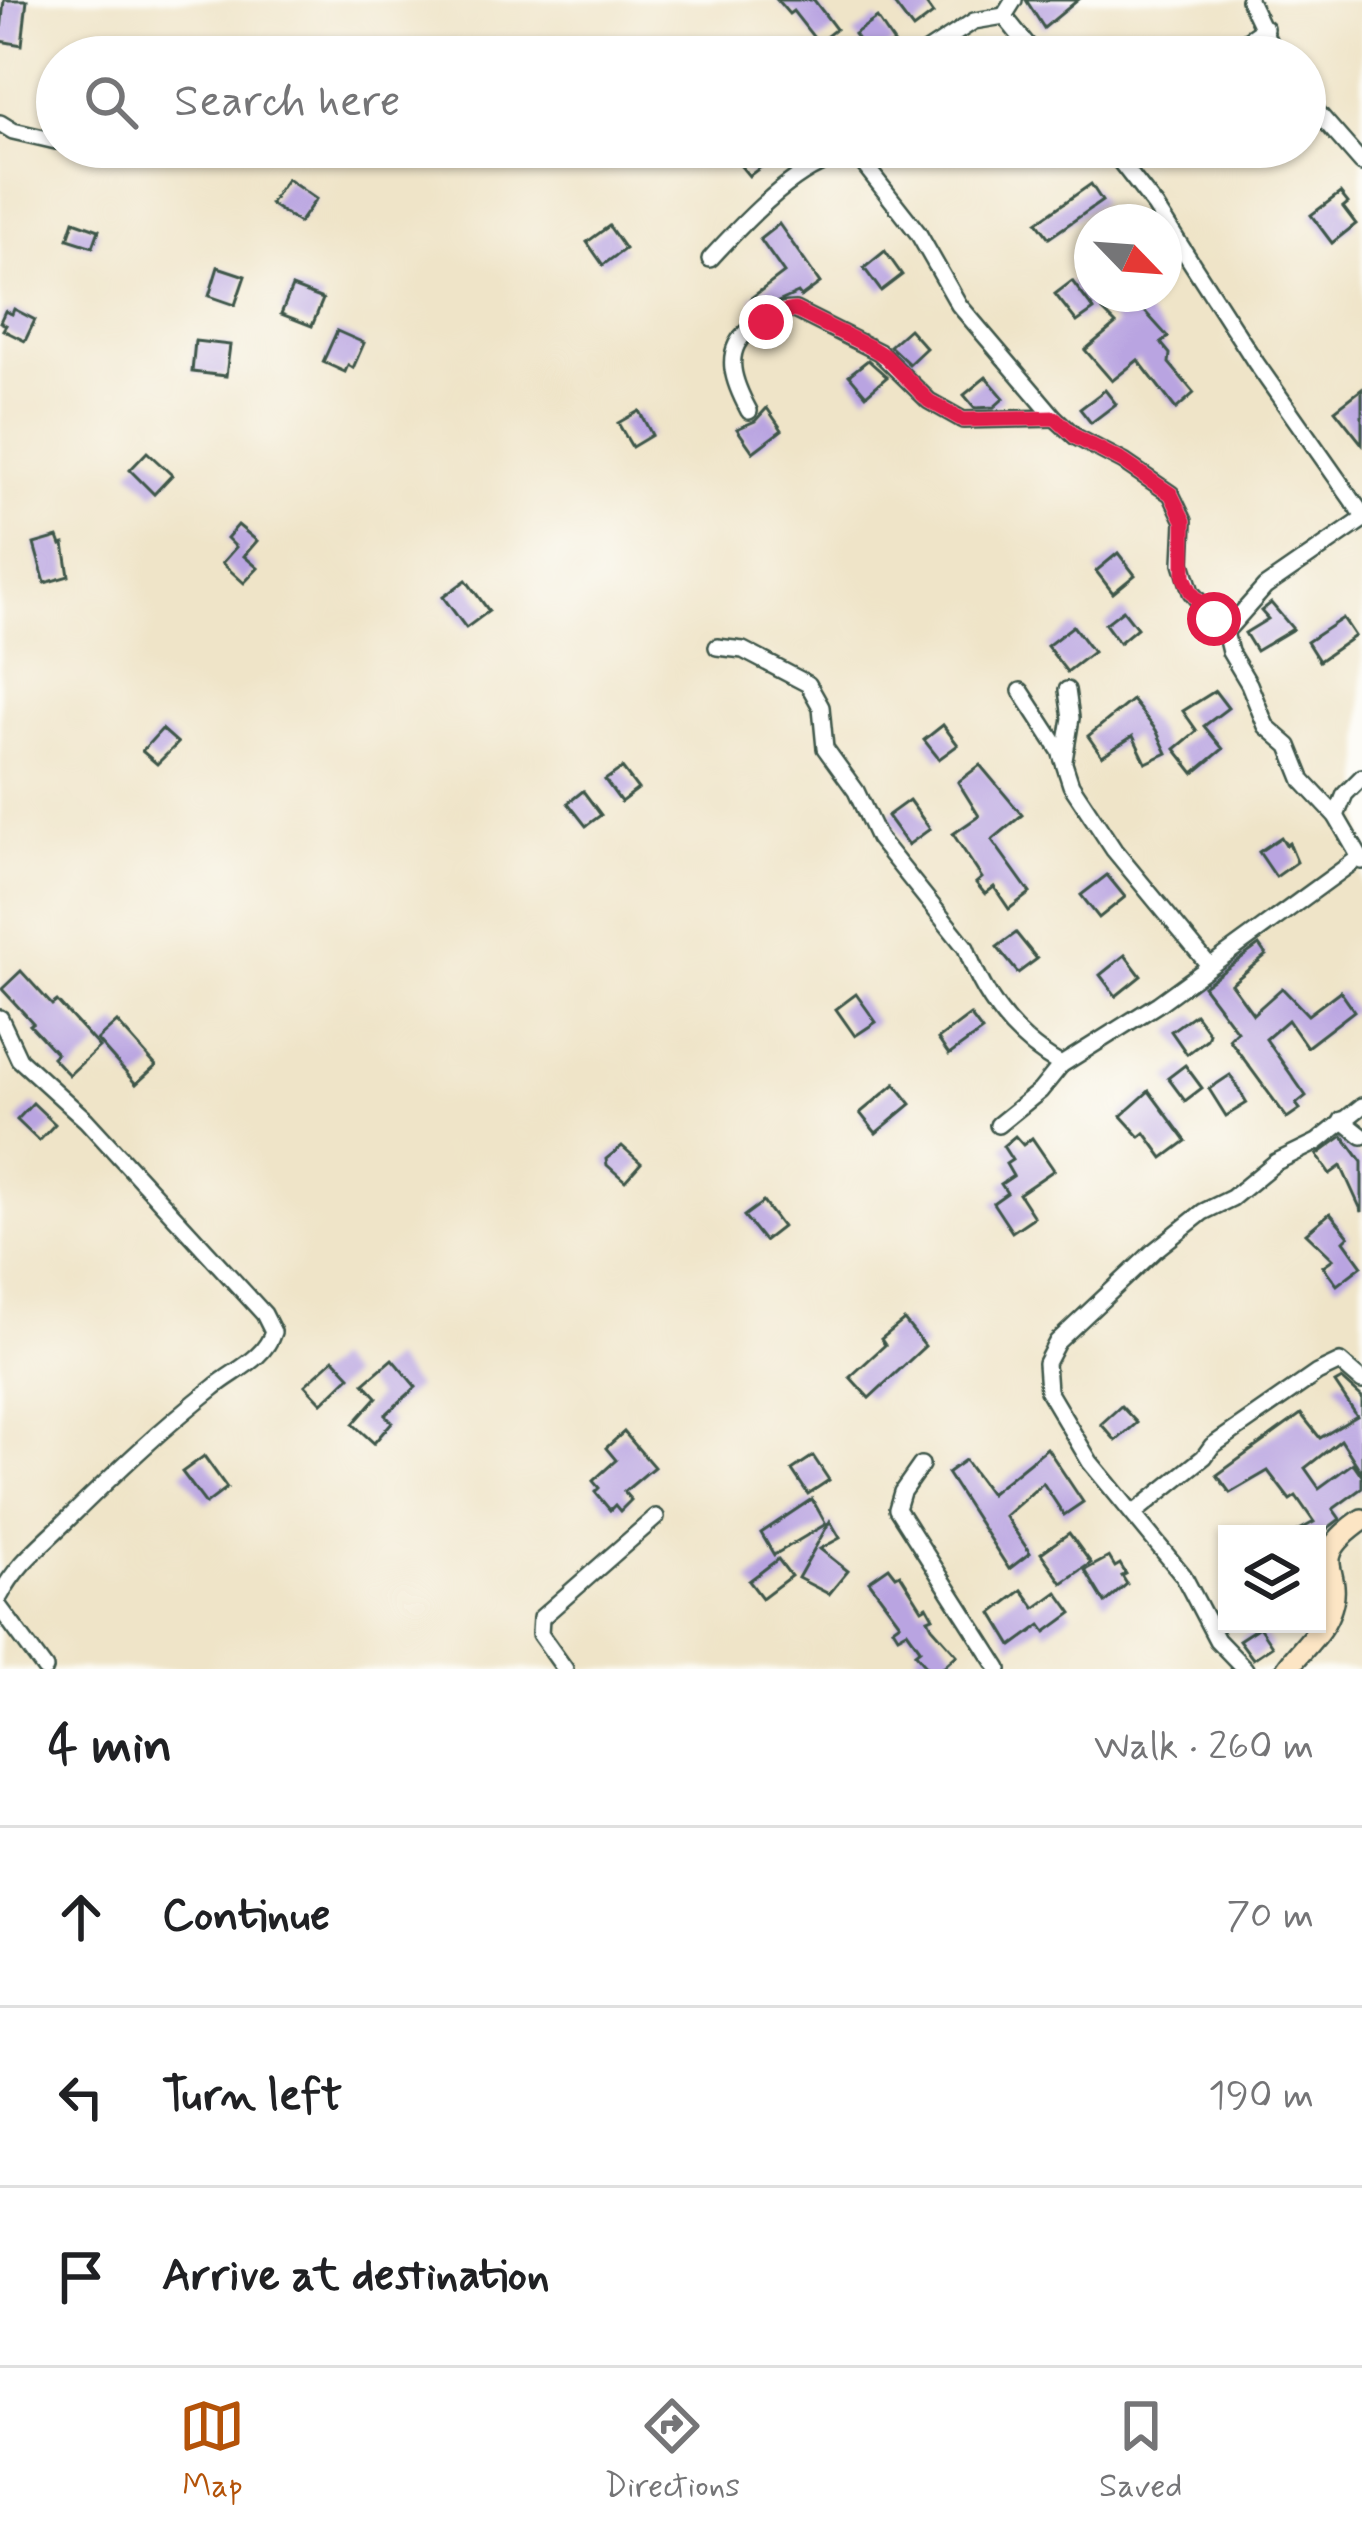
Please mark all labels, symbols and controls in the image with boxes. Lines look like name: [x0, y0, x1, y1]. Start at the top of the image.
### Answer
search box: [36, 36, 1326, 168]
icon: search: [78, 69, 144, 135]
text: Search here: [174, 73, 401, 132]
north arrow: [1074, 204, 1182, 312]
route end: [739, 295, 793, 349]
route start: [1187, 592, 1241, 646]
map controls: [1218, 1525, 1326, 1633]
button: layers: [1218, 1525, 1326, 1633]
text: 4 min: [48, 1714, 172, 1780]
text: Walk · 260 m: [1094, 1722, 1314, 1773]
icon: ahead: [48, 1884, 114, 1950]
text: Continue: [162, 1887, 330, 1946]
text: 70 m: [1226, 1891, 1314, 1942]
icon: left: [48, 2064, 114, 2130]
text: Turn left: [162, 2067, 342, 2126]
text: 190 m: [1208, 2071, 1314, 2122]
icon: arrive: [48, 2244, 114, 2310]
text: Arrive at destination: [162, 2247, 550, 2306]
tab: Map: [179, 2393, 245, 2509]
tab: Directions: [604, 2393, 740, 2509]
tab: Saved: [1099, 2393, 1183, 2509]

